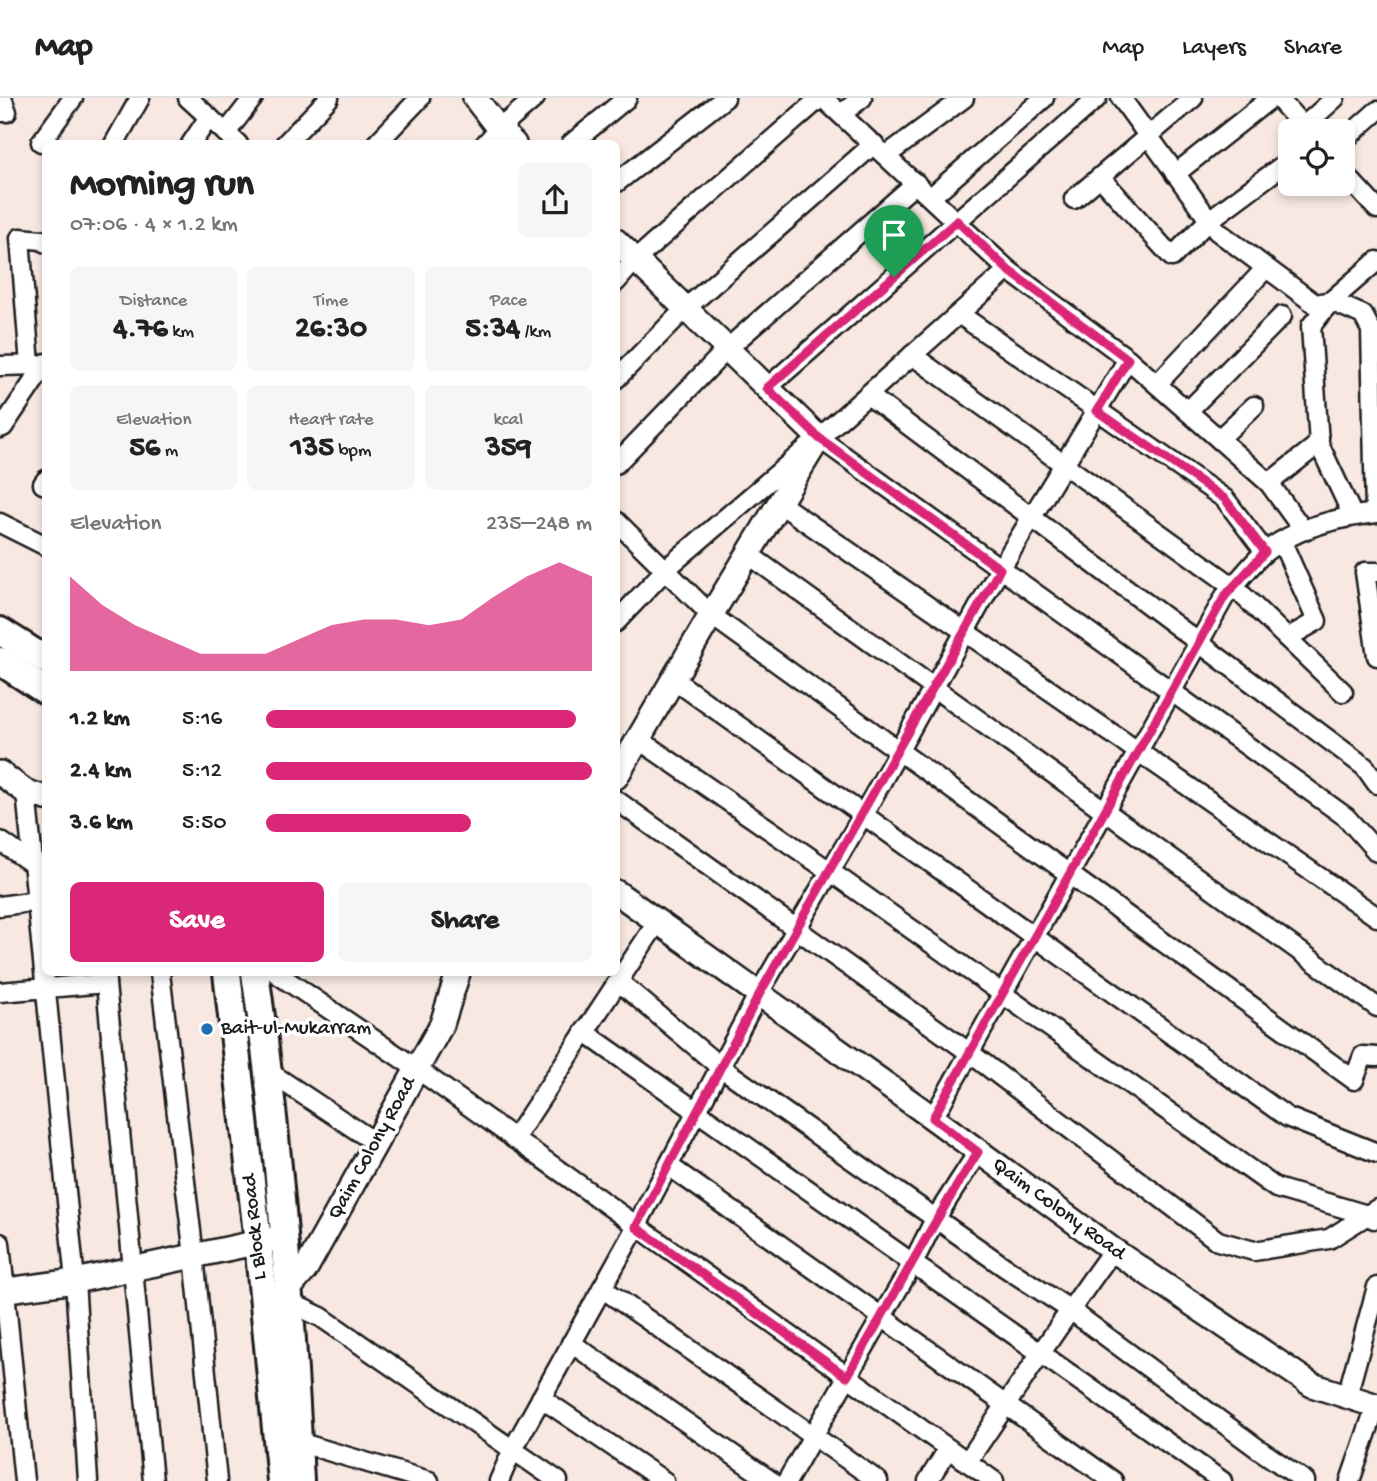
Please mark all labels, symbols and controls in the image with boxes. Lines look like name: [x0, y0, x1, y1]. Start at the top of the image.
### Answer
text: Map: [35, 29, 92, 67]
text: Map: [1102, 34, 1144, 63]
text: Layers: [1182, 34, 1246, 63]
text: Share: [1284, 34, 1342, 63]
map controls: [1278, 119, 1355, 196]
button: locate: [1278, 119, 1355, 196]
button: share: [518, 163, 592, 237]
text: Morning run: [70, 164, 254, 208]
pin: [864, 205, 924, 277]
text: 07:06 · 4 × 1.2 km: [70, 212, 238, 239]
icon: arrive: [875, 216, 913, 254]
text: Distance: [120, 290, 187, 313]
text: Time: [314, 290, 348, 313]
text: Pace: [490, 290, 527, 313]
text: 4.76: [113, 313, 168, 348]
text: 26:30: [295, 313, 367, 348]
text: 5:34: [465, 313, 520, 348]
text: km: [168, 321, 194, 344]
text: /km: [520, 321, 551, 344]
text: Elevation: [116, 409, 191, 432]
text: Heart rate: [288, 409, 374, 432]
text: kcal: [493, 409, 523, 432]
text: 56: [129, 432, 160, 467]
text: 135: [291, 432, 334, 467]
text: 359: [485, 432, 532, 467]
text: m: [160, 440, 178, 463]
text: bpm: [334, 440, 371, 463]
text: Elevation: [70, 511, 161, 538]
text: 235–248 m: [486, 511, 592, 538]
text: 1.2 km: [70, 706, 130, 733]
text: 5:16: [182, 706, 222, 733]
text: 2.4 km: [70, 758, 131, 785]
text: 5:12: [182, 758, 222, 785]
text: 3.6 km: [70, 810, 133, 837]
text: 5:50: [182, 810, 226, 837]
button: Save: [70, 882, 324, 962]
button: Share: [338, 882, 592, 962]
place label: Bait-ul-Mukarram: [220, 1017, 371, 1042]
marker: Bait-ul-Mukarram: [199, 1021, 215, 1037]
street label: Qaim Colony Road: [323, 1072, 423, 1225]
street label: Qaim Colony Road: [986, 1153, 1131, 1268]
street label: L Block Road: [238, 1171, 274, 1281]

